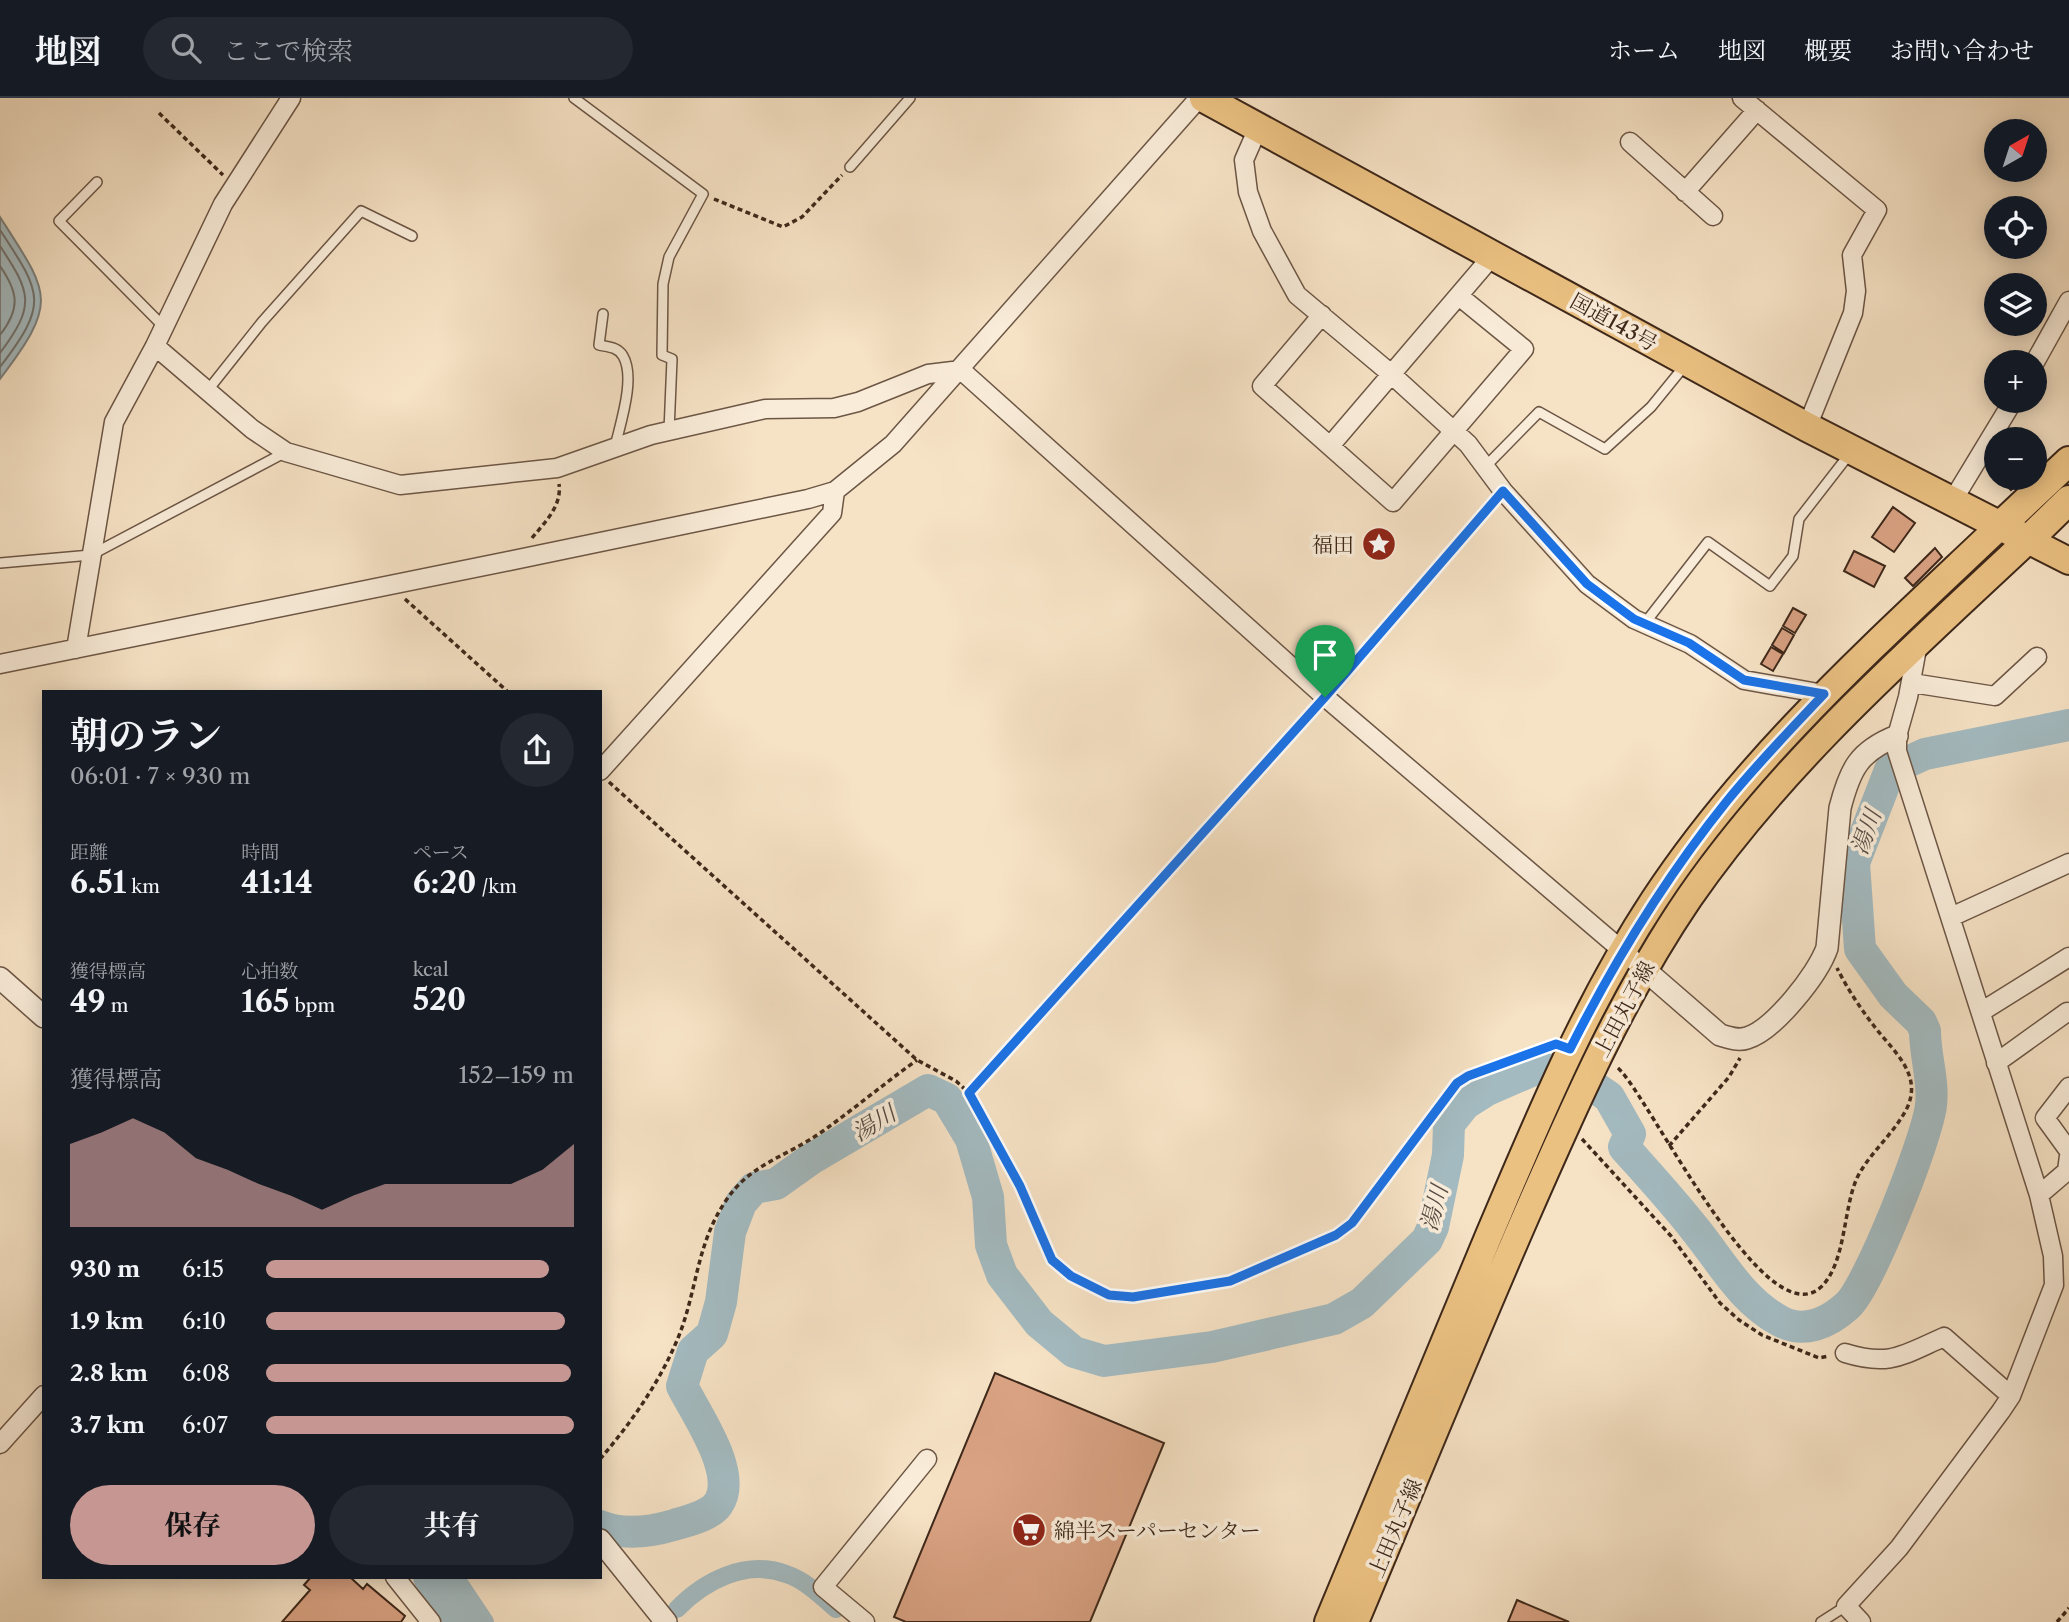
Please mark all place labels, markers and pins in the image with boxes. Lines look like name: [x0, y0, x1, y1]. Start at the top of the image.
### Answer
place icon: 福田: [1360, 525, 1398, 563]
place label: 福田: [1312, 532, 1354, 557]
pin: [1295, 625, 1355, 697]
supermarket icon: 綿半スーパーセンター: [1010, 1511, 1048, 1549]
place label: 綿半スーパーセンター: [1054, 1518, 1261, 1543]

